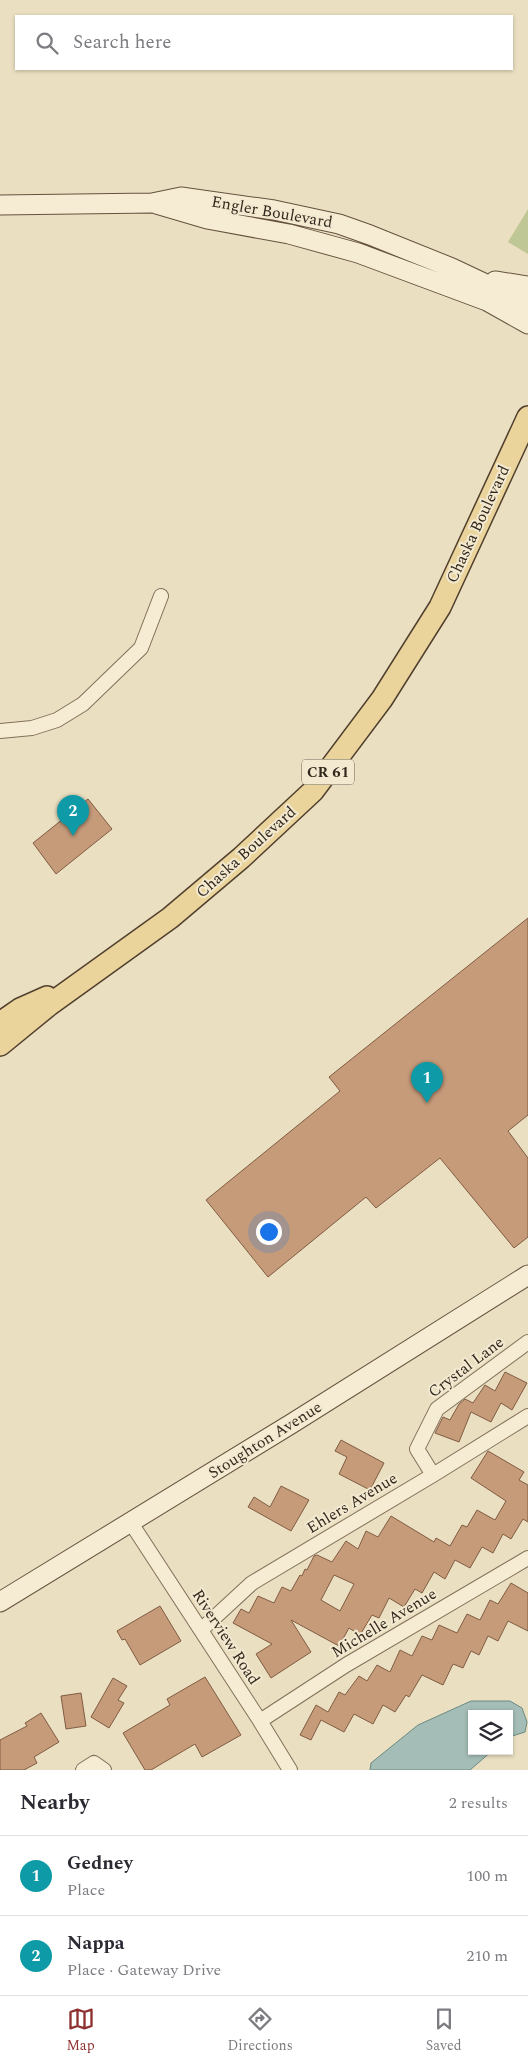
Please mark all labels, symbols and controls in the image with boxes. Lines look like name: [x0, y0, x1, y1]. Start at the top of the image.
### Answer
search box: [15, 15, 513, 70]
text: Search here: [73, 28, 172, 57]
icon: search: [33, 29, 61, 57]
street label: Engler Boulevard: [210, 190, 335, 234]
street label: Chaska Boulevard: [440, 461, 516, 587]
road number: CR 61: [302, 760, 354, 784]
pin: 2: [57, 795, 89, 836]
street label: Chaska Boulevard: [191, 800, 301, 904]
pin: 1: [411, 1062, 443, 1103]
your location: [256, 1219, 282, 1245]
street label: Crystal Lane: [423, 1330, 509, 1404]
street label: Stoughton Avenue: [203, 1395, 327, 1485]
street label: Ehlers Avenue: [302, 1466, 402, 1540]
street label: Michelle Avenue: [327, 1582, 441, 1664]
street label: Riverview Road: [186, 1584, 266, 1690]
map controls: [468, 1710, 513, 1755]
button: layers: [468, 1710, 513, 1755]
text: Nearby: [20, 1787, 90, 1819]
text: 2 results: [449, 1791, 508, 1815]
text: Gedney: [67, 1849, 133, 1878]
text: 1: [32, 1864, 40, 1888]
text: 100 m: [466, 1864, 508, 1888]
text: Place: [67, 1878, 105, 1902]
text: Nappa: [67, 1929, 124, 1958]
text: 2: [32, 1944, 40, 1968]
text: 210 m: [466, 1944, 508, 1968]
text: Place · Gateway Drive: [67, 1958, 221, 1982]
tab: Map: [66, 2005, 95, 2056]
tab: Directions: [227, 2005, 293, 2056]
tab: Saved: [426, 2005, 462, 2056]

